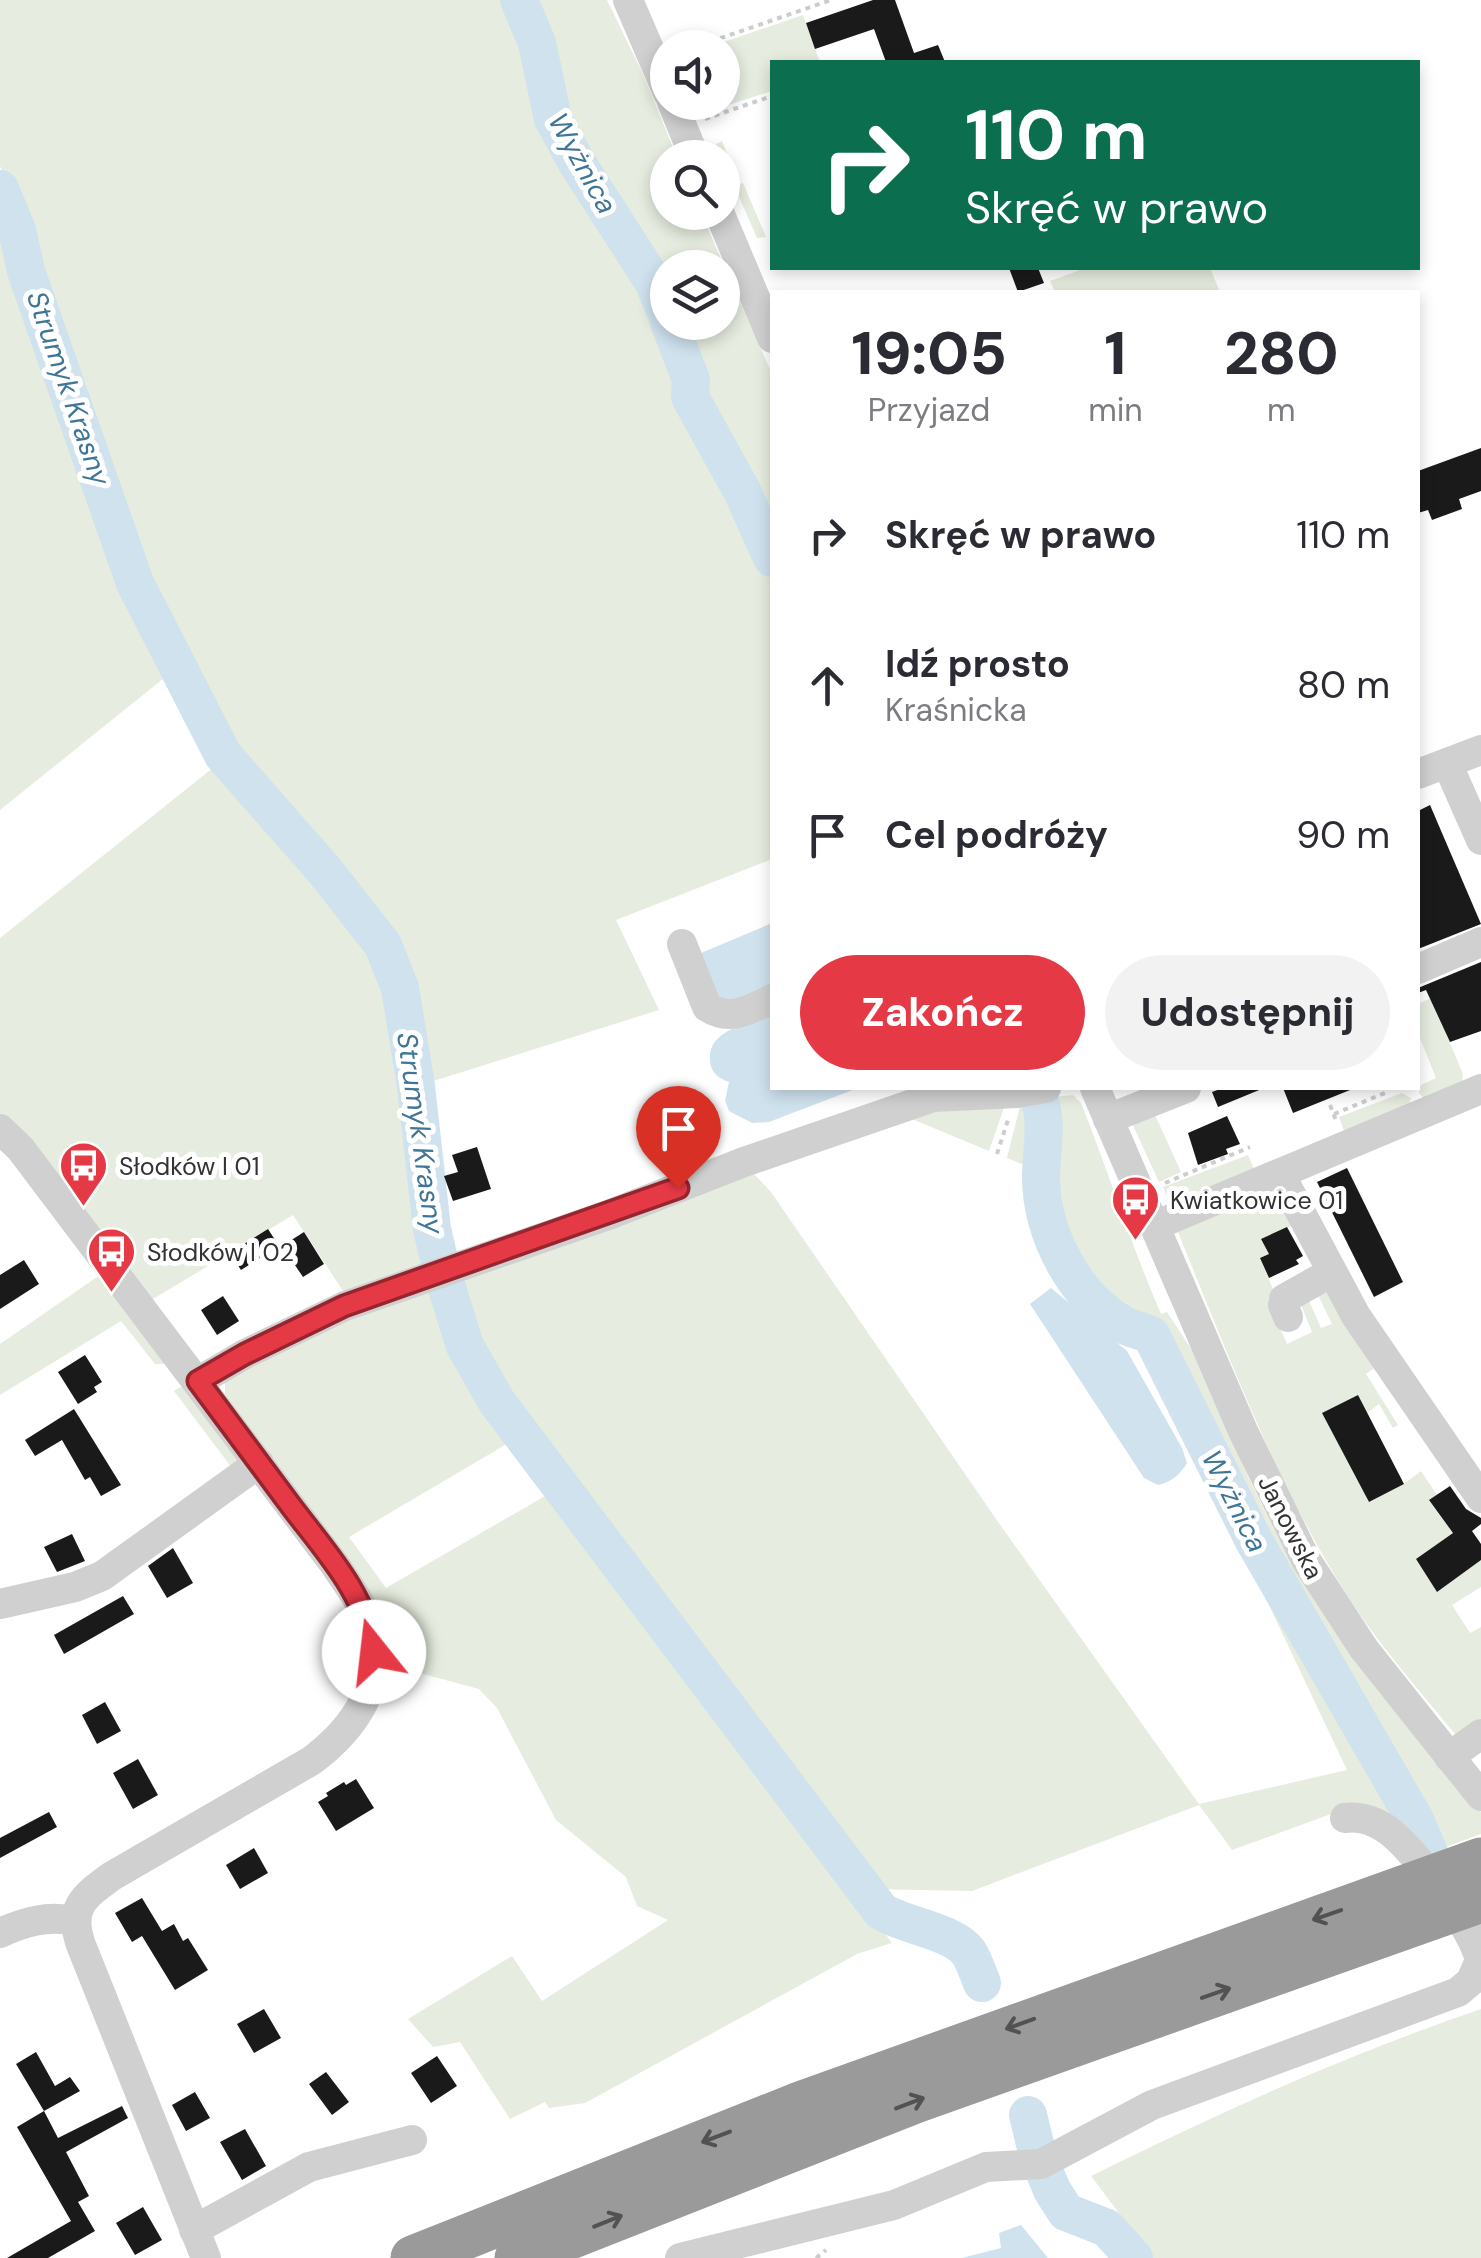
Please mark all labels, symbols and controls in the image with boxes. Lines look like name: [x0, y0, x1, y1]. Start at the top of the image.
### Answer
map controls: [650, 30, 740, 340]
button: sound: [650, 30, 740, 120]
text: 110 m: [965, 90, 1148, 181]
icon: right: [800, 100, 930, 230]
water label: Wyżnica: [540, 106, 625, 220]
button: search: [650, 140, 740, 230]
text: Skręć w prawo: [965, 178, 1268, 237]
button: layers: [650, 250, 740, 340]
water label: Strumyk Krasny: [18, 286, 120, 491]
text: 19:05: [851, 314, 1007, 393]
text: 1: [1104, 314, 1126, 393]
text: 280: [1224, 314, 1339, 393]
text: Przyjazd: [868, 389, 990, 431]
text: min: [1088, 389, 1143, 431]
text: m: [1267, 389, 1296, 431]
icon: right: [800, 508, 855, 563]
text: Skręć w prawo: [885, 510, 1156, 560]
text: 110 m: [1296, 510, 1390, 560]
text: Idź prosto: [885, 639, 1070, 689]
icon: ahead: [800, 658, 855, 713]
text: 80 m: [1297, 660, 1390, 710]
text: Kraśnicka: [885, 689, 1027, 731]
icon: arrive: [800, 808, 855, 863]
text: Cel podróży: [885, 810, 1108, 860]
text: 90 m: [1296, 810, 1390, 860]
button: Zakończ: [800, 955, 1085, 1070]
button: Udostępnij: [1105, 955, 1390, 1070]
water label: Strumyk Krasny: [388, 1030, 453, 1238]
pin: [636, 1086, 721, 1189]
icon: arrive: [651, 1101, 706, 1156]
bus stop icon: Słodków I 01: [58, 1140, 110, 1208]
place label: Słodków I 01: [119, 1150, 259, 1183]
bus stop icon: Kwiatkowice 01: [1109, 1174, 1161, 1242]
place label: Kwiatkowice 01: [1170, 1184, 1343, 1217]
bus stop icon: Słodków I 02: [86, 1226, 138, 1294]
place label: Słodków I 02: [147, 1236, 294, 1269]
water label: Wyżnica: [1193, 1444, 1276, 1559]
street label: Janowska: [1250, 1470, 1331, 1585]
position arrow: [322, 1600, 426, 1704]
one-way arrow: [1312, 1907, 1343, 1925]
one-way arrow: [1200, 1983, 1232, 2001]
one-way arrow: [1006, 2016, 1037, 2034]
one-way arrow: [894, 2093, 925, 2111]
one-way arrow: [701, 2129, 731, 2147]
one-way arrow: [592, 2210, 622, 2228]

